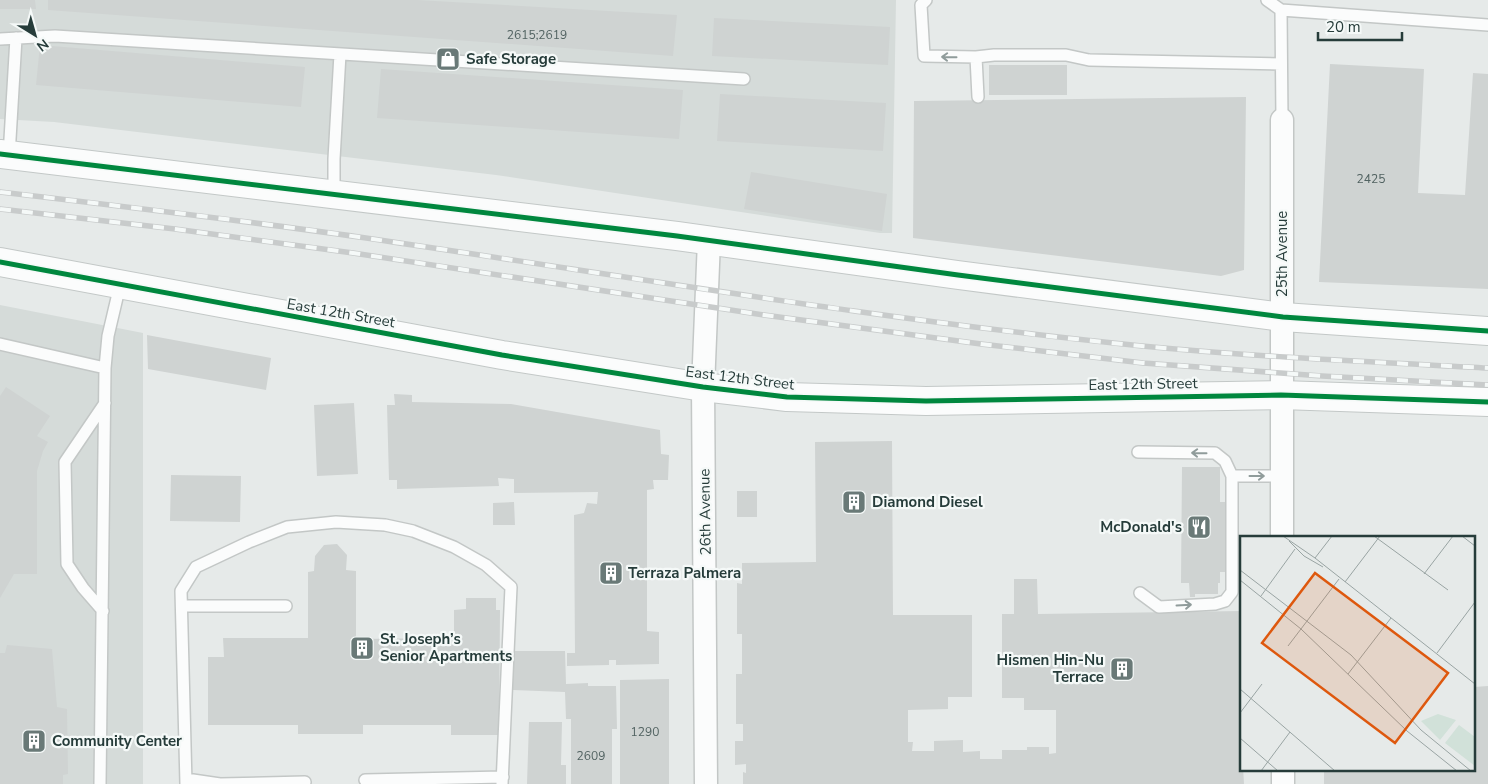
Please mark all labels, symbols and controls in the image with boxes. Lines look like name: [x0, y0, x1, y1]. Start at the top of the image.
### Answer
north arrow: [10, 10, 60, 60]
scale bar: [1318, 10, 1402, 42]
text: 20 m: [1326, 17, 1361, 37]
house number: 2615;2619: [507, 27, 567, 43]
text: N: [33, 34, 52, 56]
shop icon: Safe Storage: [435, 46, 461, 72]
place label: Safe Storage: [466, 49, 556, 69]
one-way arrow: [942, 52, 958, 61]
house number: 2425: [1357, 171, 1385, 187]
street label: 25th Avenue: [1272, 211, 1292, 297]
street label: East 12th Street: [285, 294, 397, 332]
street label: East 12th Street: [684, 361, 796, 395]
street label: East 12th Street: [1088, 373, 1199, 395]
one-way arrow: [1191, 448, 1207, 458]
street label: 26th Avenue: [694, 468, 716, 556]
one-way arrow: [1248, 471, 1265, 481]
building icon: Diamond Diesel: [841, 489, 867, 515]
place label: Diamond Diesel: [872, 492, 983, 512]
restaurant icon: McDonald's: [1186, 514, 1212, 540]
place label: McDonald's: [1100, 517, 1182, 537]
inset map: [1240, 536, 1476, 772]
building icon: Terraza Palmera: [598, 560, 624, 586]
place label: Terraza Palmera: [628, 563, 741, 583]
one-way arrow: [1175, 601, 1191, 610]
place label: St. Joseph’s Senior Apartments: [380, 629, 512, 666]
building icon: St. Joseph’s Senior Apartments: [349, 635, 375, 661]
place label: Hismen Hin-Nu Terrace: [997, 650, 1104, 687]
building icon: Hismen Hin-Nu Terrace: [1109, 656, 1135, 682]
house number: 1290: [631, 724, 659, 740]
building icon: Community Center: [21, 728, 47, 754]
place label: Community Center: [52, 731, 182, 751]
house number: 2609: [577, 748, 605, 764]

